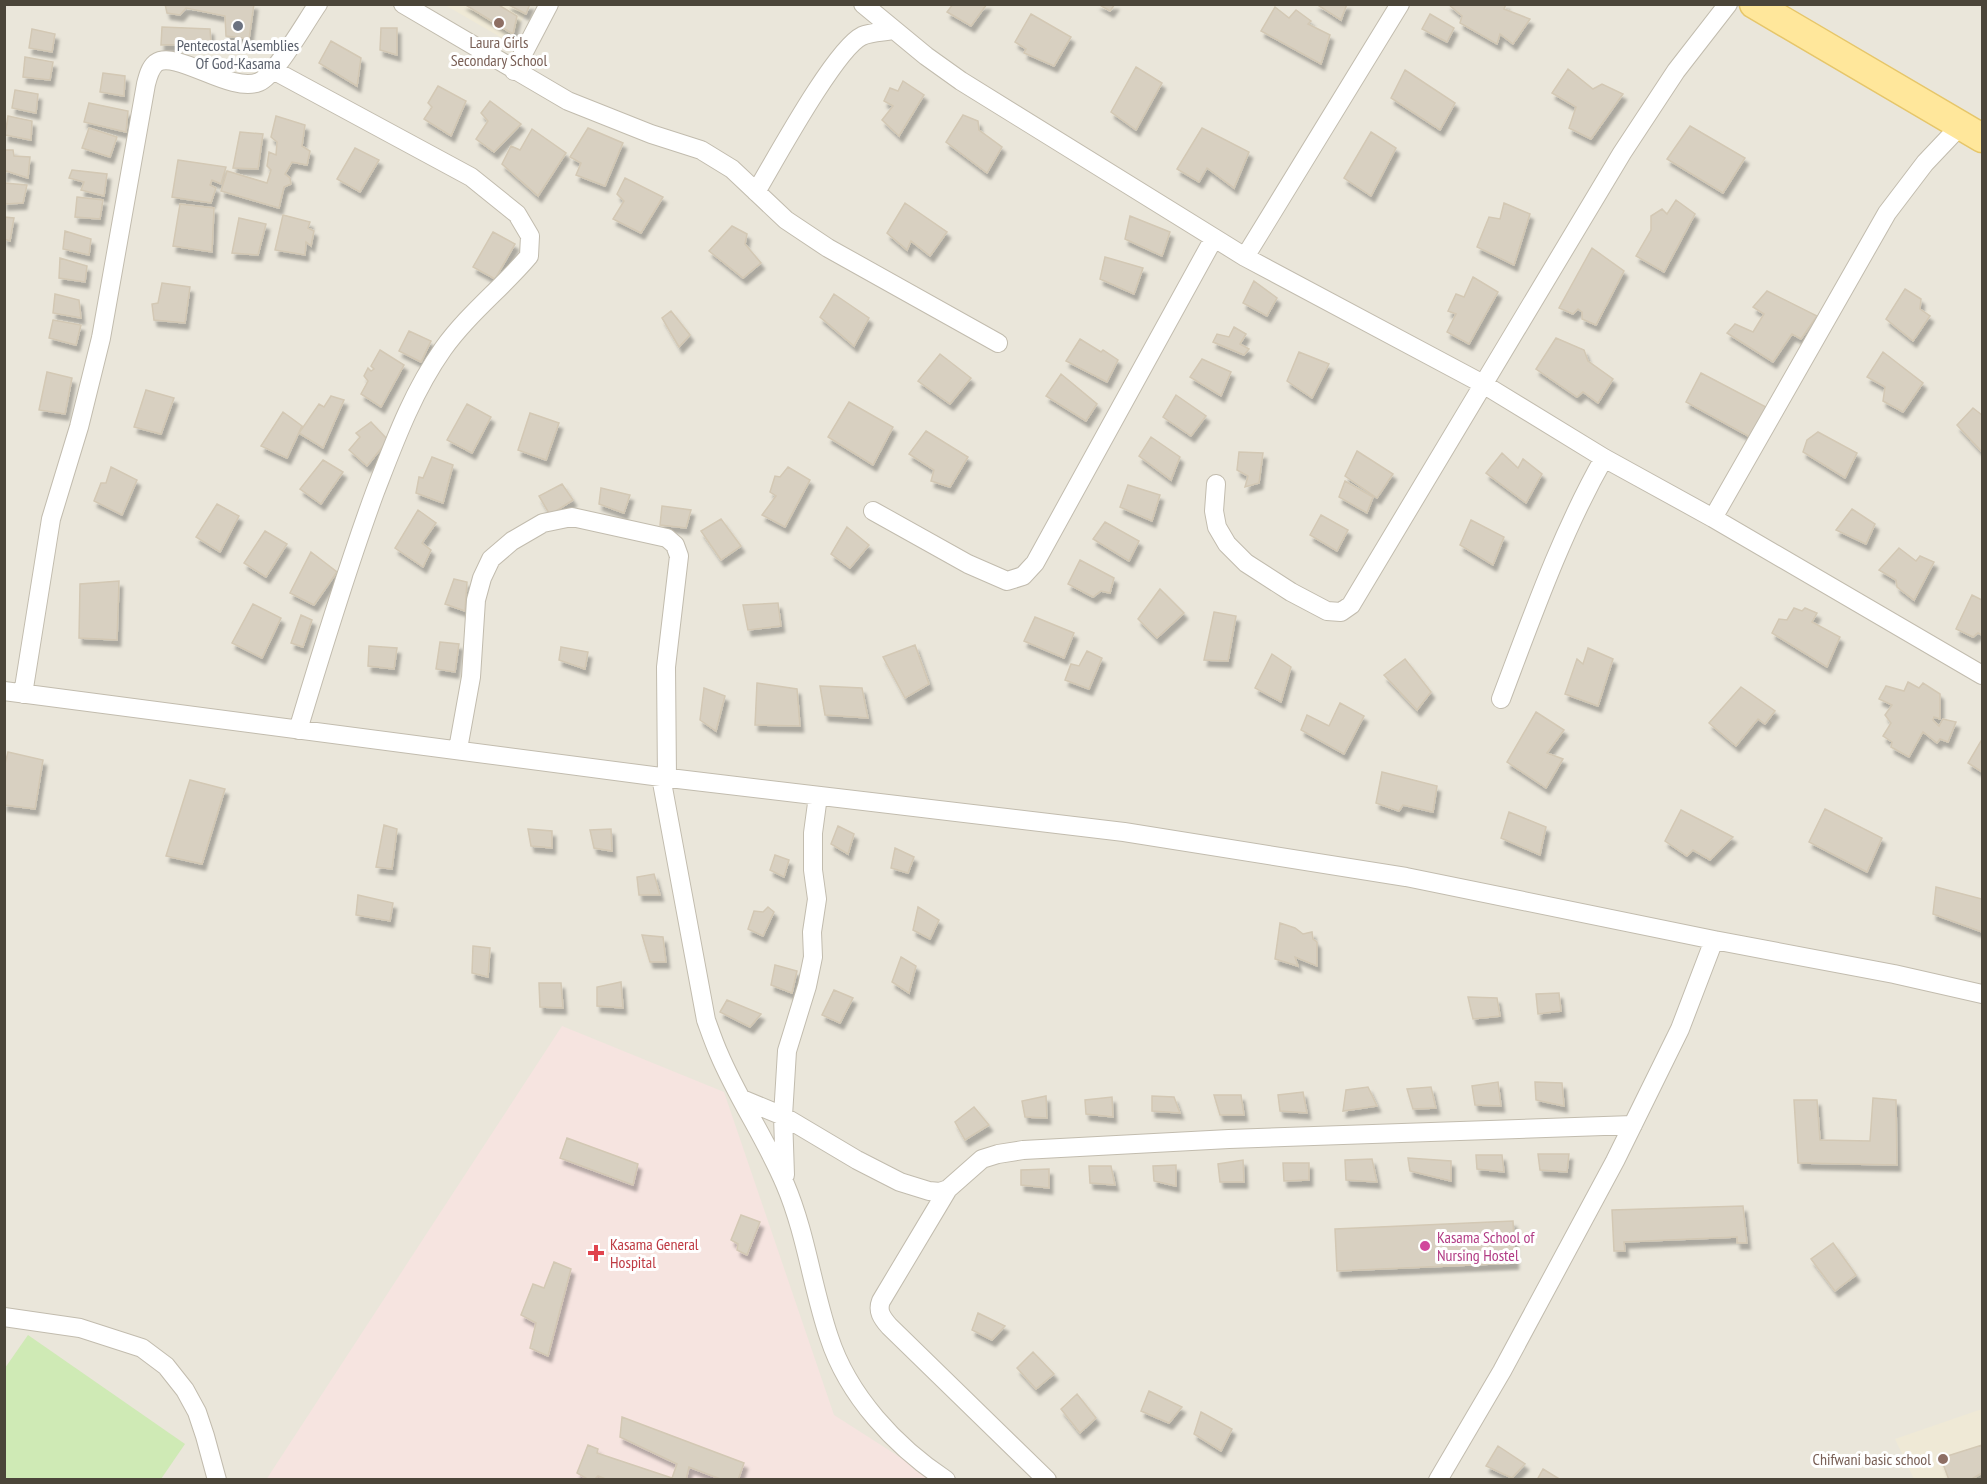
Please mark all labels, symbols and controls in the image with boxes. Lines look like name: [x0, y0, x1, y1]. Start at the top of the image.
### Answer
marker: Laura Girls Secondary School: [492, 16, 506, 30]
marker: Pentecostal Asemblies Of God-Kasama: [231, 19, 245, 33]
place label: Laura Girls Secondary School: [451, 32, 548, 70]
place label: Pentecostal Asemblies Of God-Kasama: [177, 35, 299, 73]
place label: Kasama School of Nursing Hostel: [1437, 1227, 1535, 1265]
place label: Kasama General Hospital: [610, 1234, 699, 1272]
marker: Kasama School of Nursing Hostel: [1418, 1239, 1432, 1253]
marker: Kasama General Hospital: [587, 1244, 605, 1262]
place label: Chifwani basic school: [1813, 1449, 1931, 1469]
marker: Chifwani basic school: [1936, 1452, 1950, 1466]

